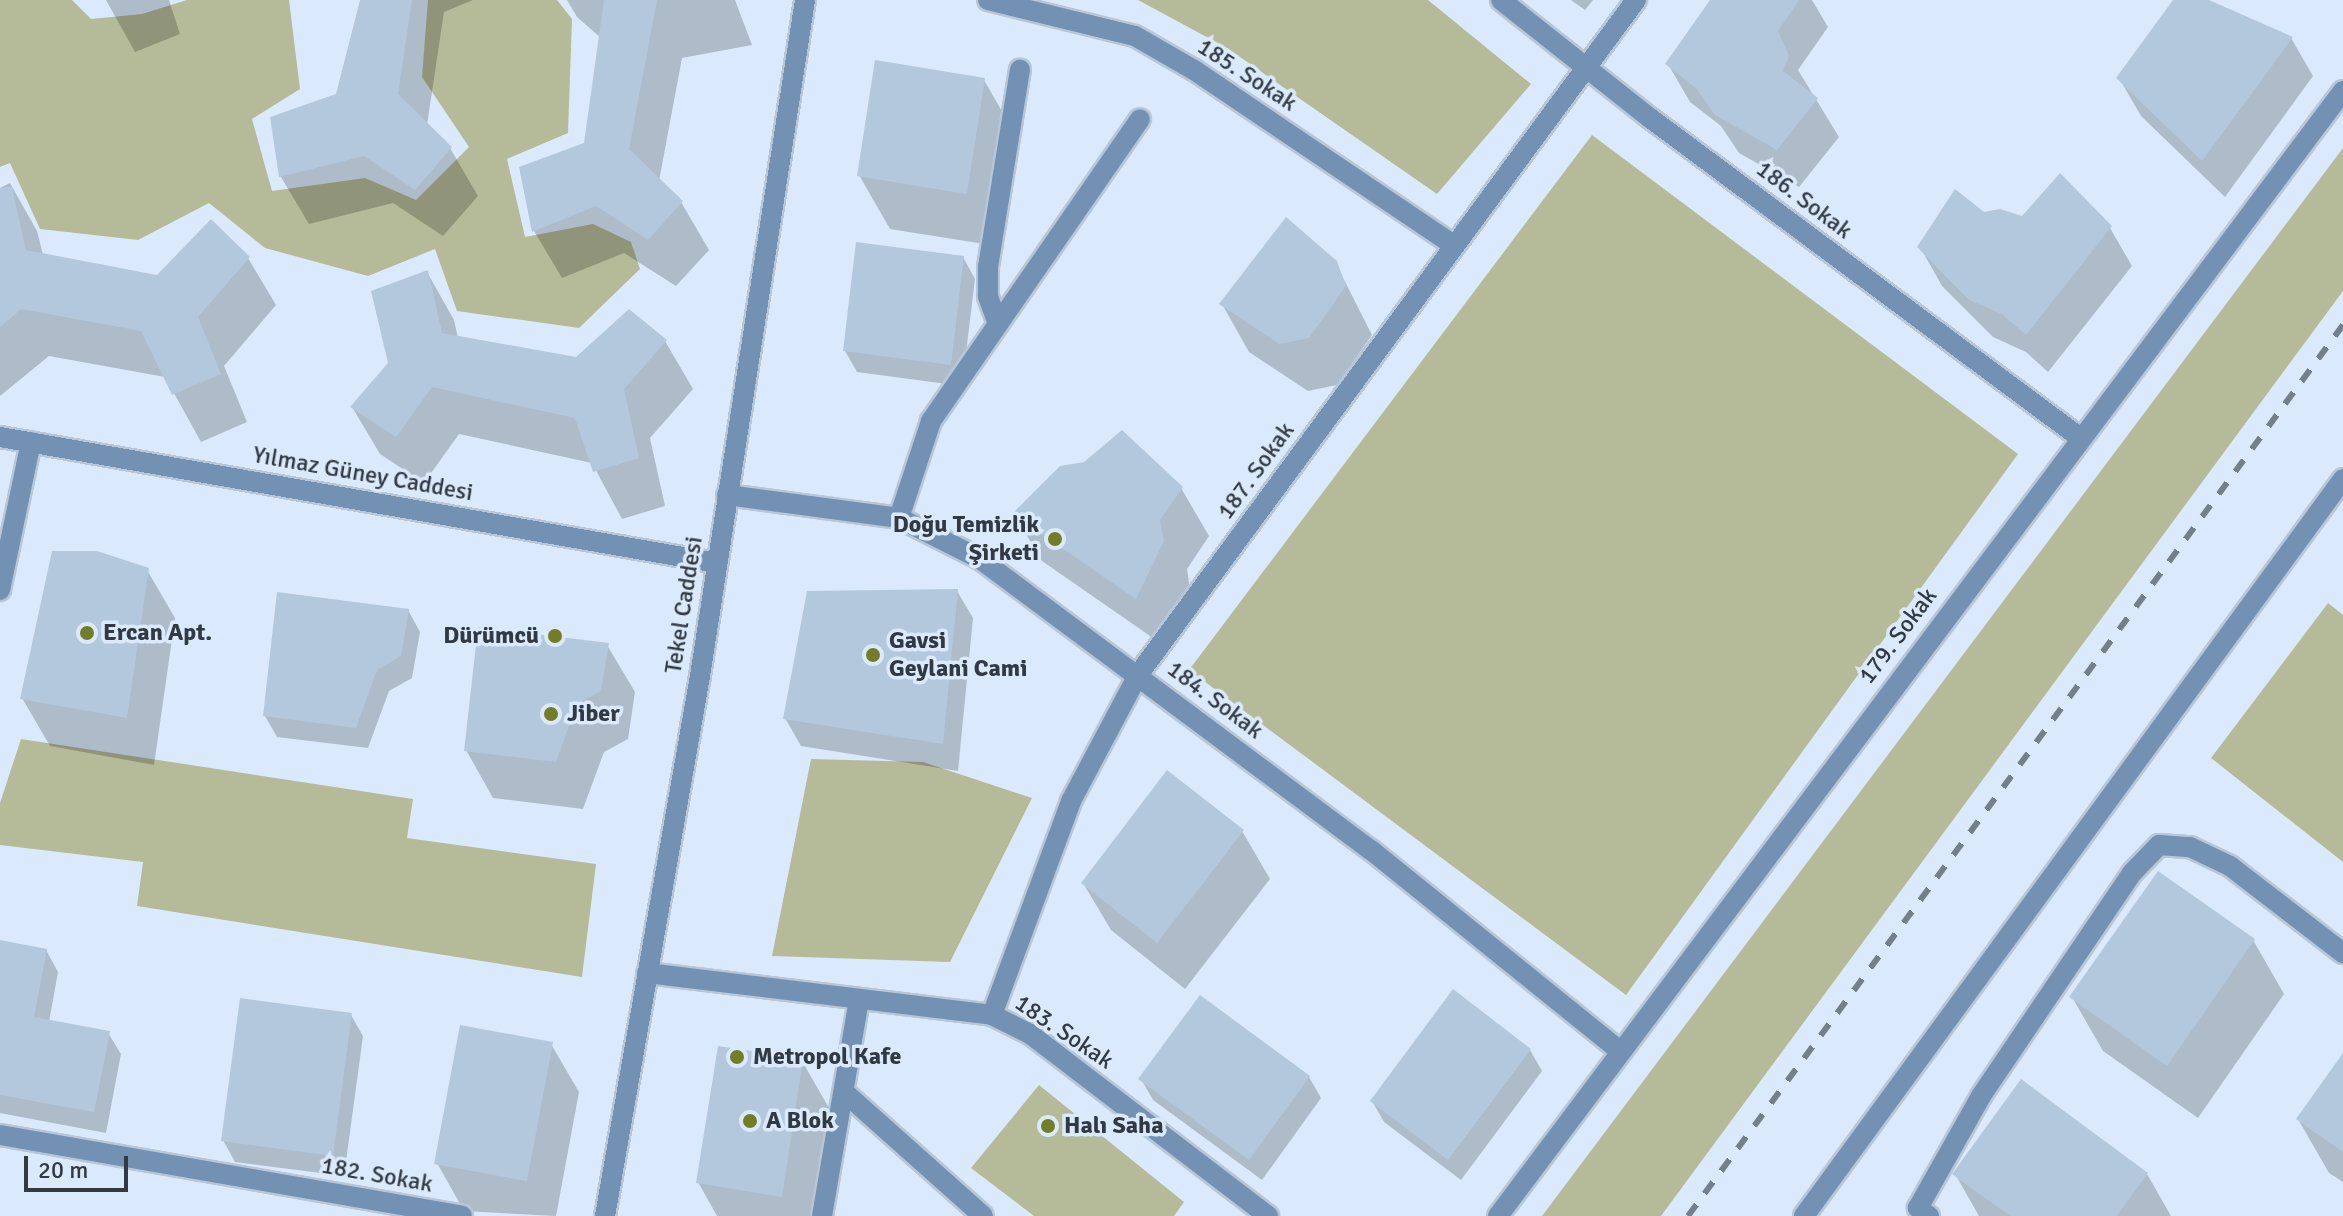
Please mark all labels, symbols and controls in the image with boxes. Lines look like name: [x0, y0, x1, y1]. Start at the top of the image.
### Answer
street label: 185. Sokak: [1192, 32, 1302, 118]
street label: 186. Sokak: [1750, 155, 1858, 245]
street label: 187. Sokak: [1211, 417, 1301, 525]
street label: Yılmaz Güney Caddesi: [251, 440, 475, 508]
place label: Doğu Temizlik Şirketi: [893, 511, 1039, 567]
marker: Doğu Temizlik Şirketi: [1046, 530, 1064, 548]
street label: Tekel Caddesi: [659, 534, 709, 676]
street label: 179. Sokak: [1853, 582, 1943, 690]
place label: Ercan Apt.: [103, 619, 212, 647]
place label: Dürümcü: [443, 622, 539, 650]
marker: Ercan Apt.: [78, 624, 96, 642]
marker: Dürümcü: [546, 627, 564, 645]
place label: Gavsi Geylani Cami: [889, 627, 1027, 683]
marker: Gavsi Geylani Cami: [864, 646, 882, 664]
street label: 184. Sokak: [1161, 655, 1269, 745]
place label: Jiber: [567, 700, 620, 728]
marker: Jiber: [542, 705, 560, 723]
street label: 183. Sokak: [1009, 989, 1119, 1075]
place label: Metropol Kafe: [753, 1043, 902, 1071]
marker: Metropol Kafe: [728, 1048, 746, 1066]
place label: A Blok: [766, 1107, 834, 1135]
marker: A Blok: [741, 1112, 759, 1130]
place label: Halı Saha: [1064, 1112, 1163, 1140]
marker: Halı Saha: [1039, 1117, 1057, 1135]
scale bar: [28, 1140, 132, 1190]
street label: 182. Sokak: [319, 1151, 435, 1199]
text: 20 m: [38, 1155, 88, 1185]

